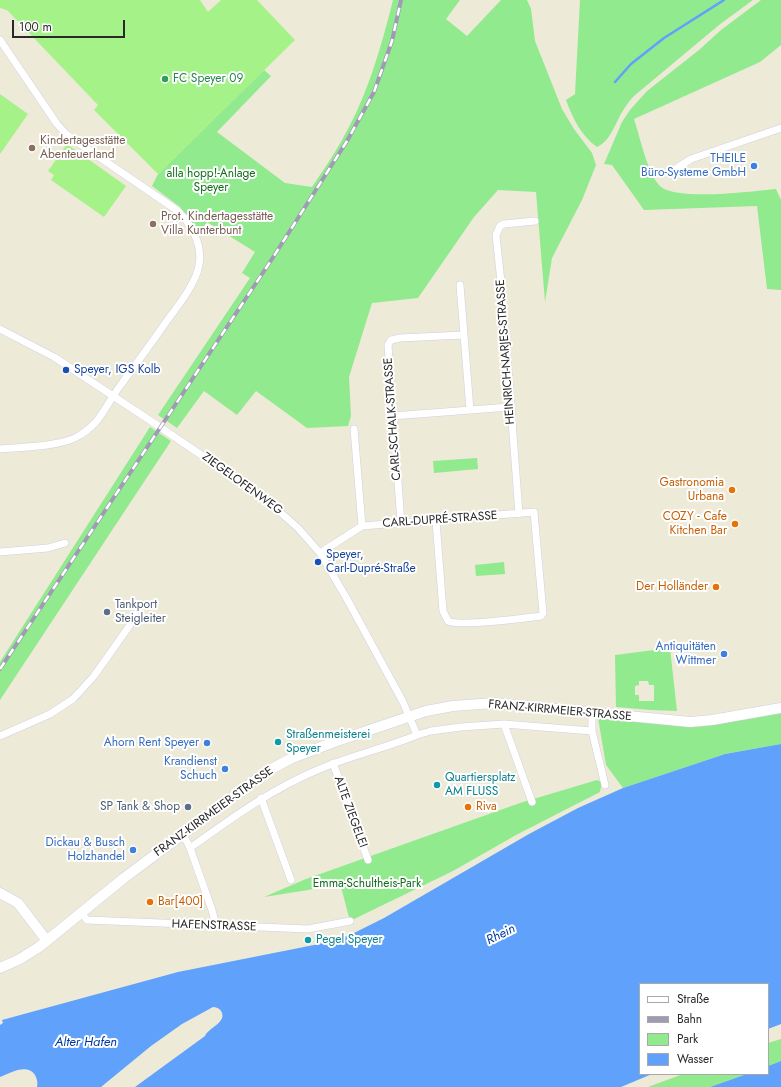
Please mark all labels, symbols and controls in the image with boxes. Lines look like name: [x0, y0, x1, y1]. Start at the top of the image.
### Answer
scale bar: [14, 12, 127, 38]
text: 100 m: [19, 18, 52, 36]
place label: FC Speyer 09: [173, 72, 243, 86]
marker: FC Speyer 09: [160, 74, 170, 84]
place label: Kindertagesstätte Abenteuerland: [40, 134, 125, 162]
marker: Kindertagesstätte Abenteuerland: [27, 143, 37, 153]
place label: THEILE Büro-Systeme GmbH: [641, 152, 746, 180]
marker: THEILE Büro-Systeme GmbH: [749, 161, 759, 171]
park label: alla hopp!-Anlage Speyer: [166, 167, 256, 195]
place label: Prot. Kindertagesstätte Villa Kunterbunt: [161, 210, 273, 238]
marker: Prot. Kindertagesstätte Villa Kunterbunt: [148, 219, 158, 229]
street label: HEINRICH-NARJES-STRASSE: [494, 279, 518, 425]
street label: CARL-SCHALK-STRASSE: [382, 357, 404, 481]
place label: Speyer, IGS Kolb: [74, 363, 160, 377]
marker: Speyer, IGS Kolb: [61, 365, 71, 375]
street label: ZIEGELOFENWEG: [199, 450, 285, 518]
place label: Gastronomia Urbana: [660, 476, 724, 504]
marker: Gastronomia Urbana: [727, 485, 737, 495]
street label: CARL-DUPRÉ-STRASSE: [382, 509, 498, 531]
place label: COZY - Cafe Kitchen Bar: [663, 510, 727, 538]
marker: COZY - Cafe Kitchen Bar: [730, 519, 740, 529]
place label: Speyer, Carl-Dupré-Straße: [326, 548, 416, 576]
marker: Speyer, Carl-Dupré-Straße: [313, 557, 323, 567]
place label: Der Holländer: [636, 580, 708, 594]
marker: Der Holländer: [711, 582, 721, 592]
place label: Tankport Steigleiter: [115, 598, 166, 626]
marker: Tankport Steigleiter: [102, 607, 112, 617]
place label: Antiquitäten Wittmer: [655, 640, 716, 668]
marker: Antiquitäten Wittmer: [719, 649, 729, 659]
street label: FRANZ-KIRRMEIER-STRASSE: [488, 698, 632, 724]
place label: Straßenmeisterei Speyer: [286, 728, 370, 756]
place label: Ahorn Rent Speyer: [104, 736, 199, 750]
marker: Straßenmeisterei Speyer: [273, 737, 283, 747]
marker: Ahorn Rent Speyer: [202, 738, 212, 748]
place label: Krandienst Schuch: [164, 755, 217, 783]
street label: FRANZ-KIRRMEIER-STRASSE: [152, 764, 276, 860]
marker: Krandienst Schuch: [220, 764, 230, 774]
place label: Quartiersplatz AM FLUSS: [445, 771, 516, 799]
street label: ALTE ZIEGELEI: [330, 774, 370, 850]
marker: Quartiersplatz AM FLUSS: [432, 780, 442, 790]
place label: SP Tank & Shop: [100, 800, 180, 814]
place label: Riva: [476, 800, 497, 814]
marker: SP Tank & Shop: [183, 802, 193, 812]
marker: Riva: [463, 802, 473, 812]
place label: Dickau & Busch Holzhandel: [45, 836, 125, 864]
marker: Dickau & Busch Holzhandel: [128, 845, 138, 855]
park label: Emma-Schultheis-Park: [313, 877, 421, 891]
place label: Bar[400]: [158, 895, 203, 909]
marker: Bar[400]: [145, 897, 155, 907]
street label: HAFENSTRASSE: [171, 917, 257, 935]
water label: Rhein: [484, 921, 518, 949]
place label: Pegel Speyer: [316, 933, 383, 947]
marker: Pegel Speyer: [303, 935, 313, 945]
legend: [639, 983, 769, 1075]
text: Straße: [677, 990, 709, 1008]
text: Bahn: [677, 1010, 702, 1028]
text: Park: [677, 1030, 698, 1048]
water label: Alter Hafen: [55, 1035, 117, 1051]
text: Wasser: [677, 1050, 713, 1068]

